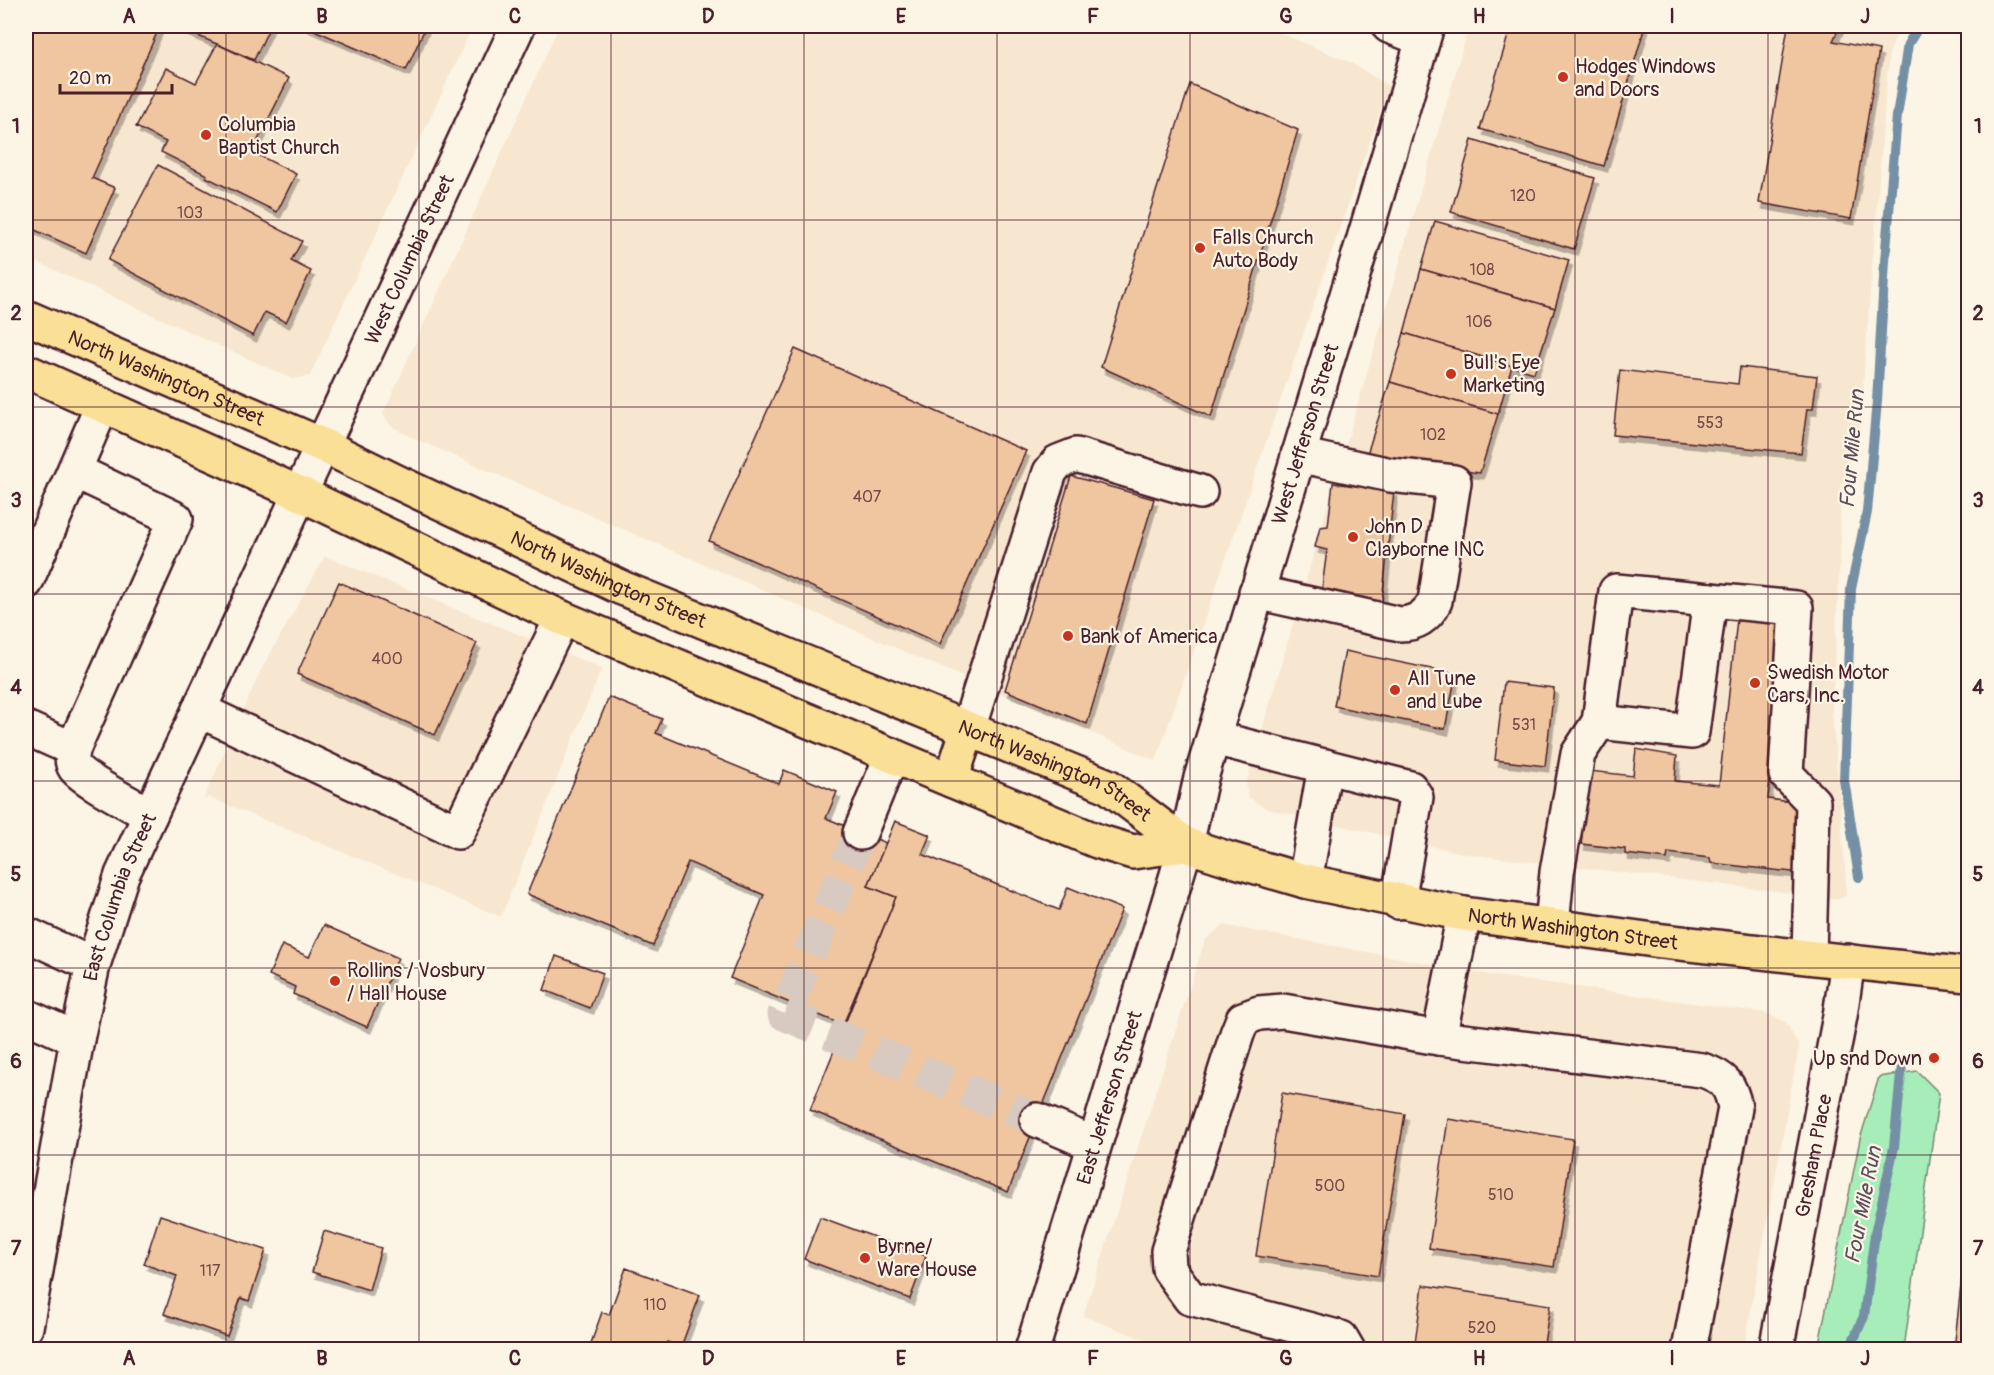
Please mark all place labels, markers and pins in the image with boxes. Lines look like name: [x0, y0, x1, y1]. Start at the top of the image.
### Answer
place label: Hodges Windows and Doors: [1575, 54, 1715, 102]
marker: Hodges Windows and Doors: [1556, 70, 1570, 84]
place label: Columbia Baptist Church: [218, 112, 339, 160]
marker: Columbia Baptist Church: [199, 128, 213, 142]
place label: Falls Church Auto Body: [1212, 225, 1313, 273]
marker: Falls Church Auto Body: [1193, 241, 1207, 255]
place label: Bull's Eye Marketing: [1463, 350, 1545, 398]
marker: Bull's Eye Marketing: [1444, 367, 1458, 381]
place label: John D Clayborne INC: [1365, 514, 1485, 562]
marker: John D Clayborne INC: [1346, 530, 1360, 544]
place label: Bank of America: [1080, 624, 1218, 649]
marker: Bank of America: [1061, 629, 1075, 643]
place label: Swedish Motor Cars, Inc.: [1767, 660, 1889, 708]
place label: All Tune and Lube: [1407, 666, 1482, 714]
marker: Swedish Motor Cars, Inc.: [1748, 676, 1762, 690]
marker: All Tune and Lube: [1388, 683, 1402, 697]
place label: Rollins / Vosbury / Hall House: [347, 958, 486, 1006]
marker: Rollins / Vosbury / Hall House: [328, 974, 342, 988]
place label: Up snd Down: [1813, 1046, 1922, 1071]
marker: Up snd Down: [1927, 1051, 1941, 1065]
place label: Byrne/ Ware House: [877, 1234, 977, 1282]
marker: Byrne/ Ware House: [858, 1251, 872, 1265]

